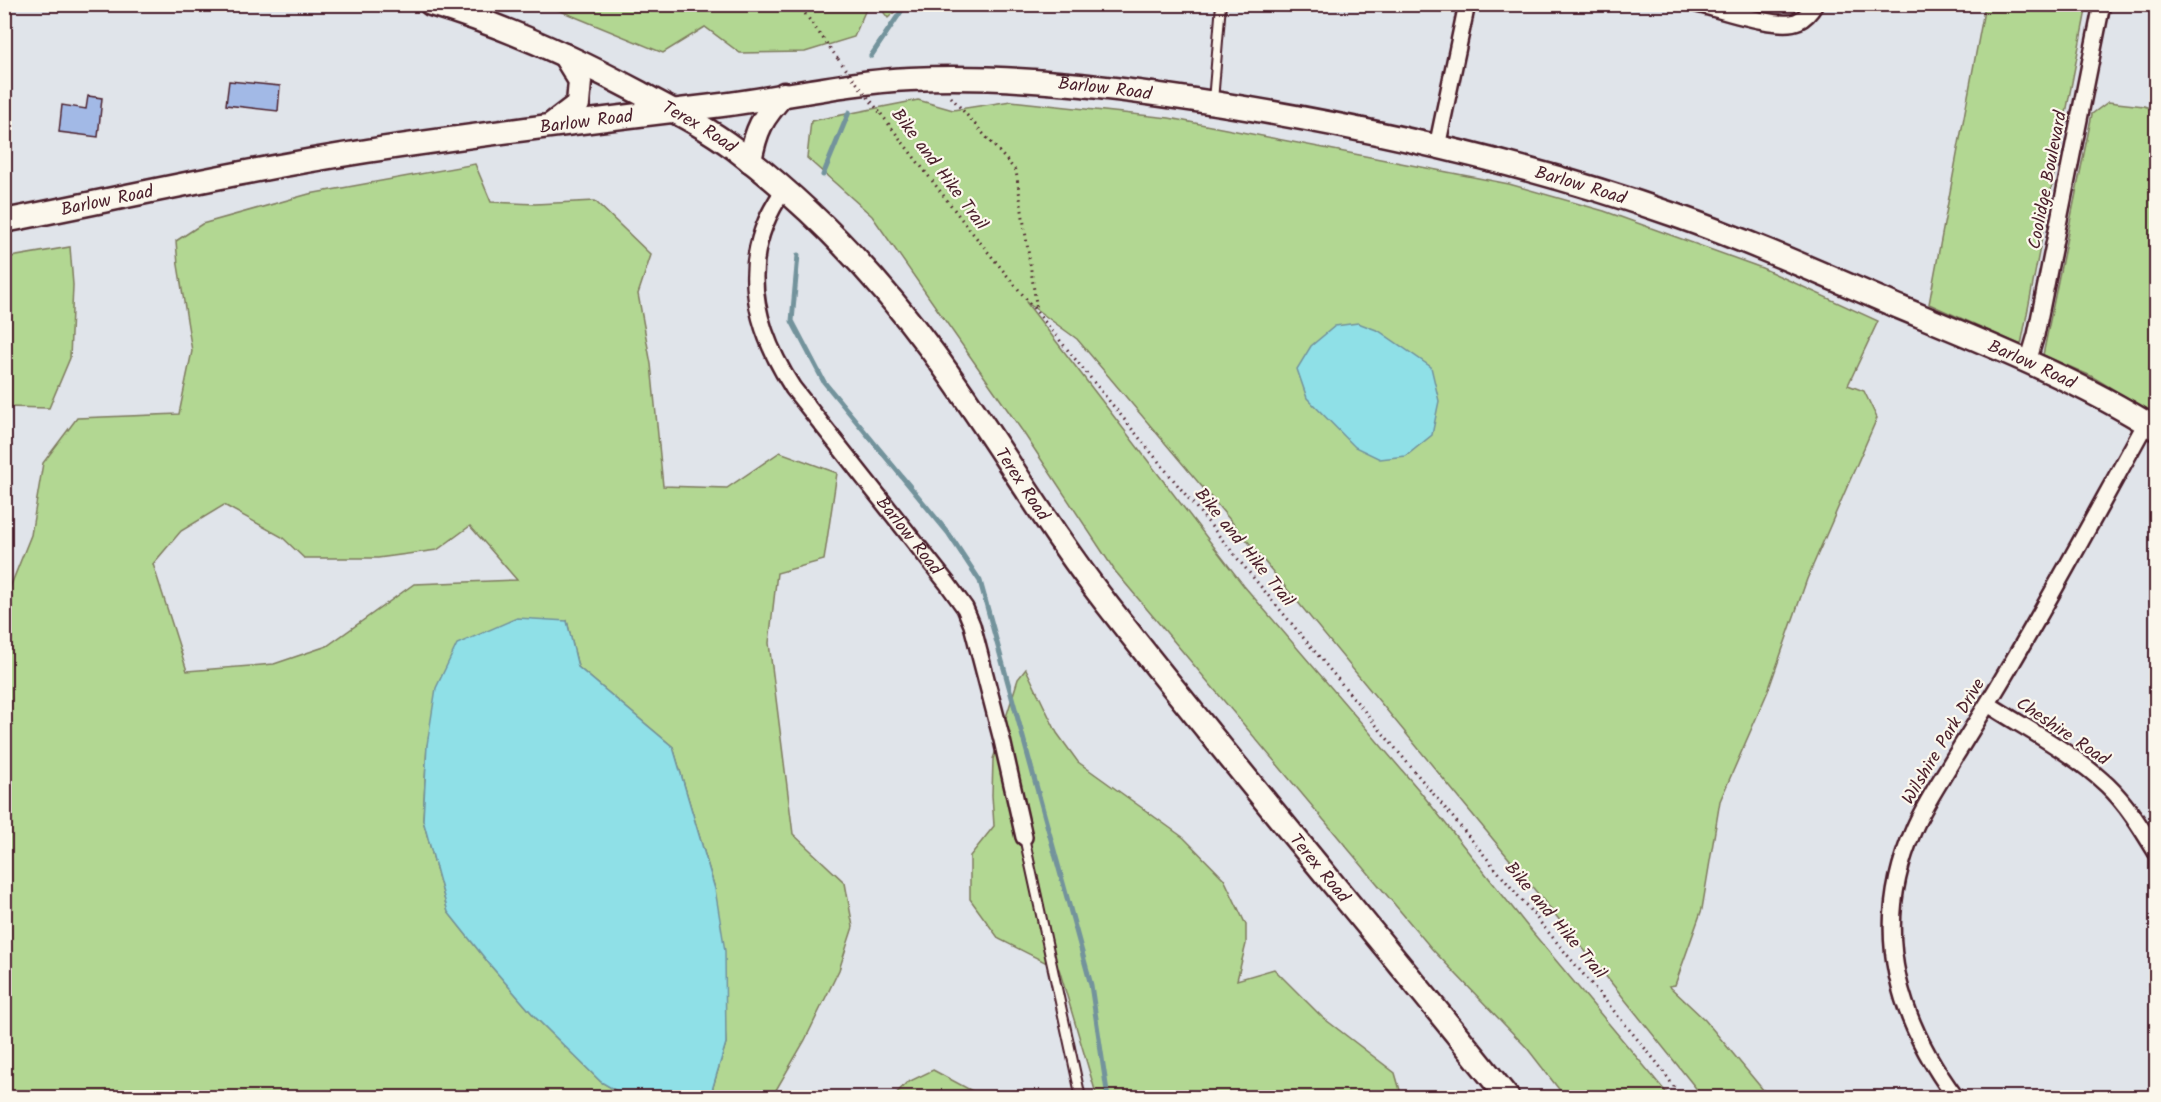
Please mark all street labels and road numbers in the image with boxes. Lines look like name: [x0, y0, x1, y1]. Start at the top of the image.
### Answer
street label: Barlow Road: [1057, 70, 1154, 110]
street label: Terex Road: [656, 94, 743, 162]
street label: Barlow Road: [538, 103, 636, 143]
street label: Bike and Hike Trail: [883, 103, 995, 238]
street label: Coolidge Boulevard: [2021, 108, 2076, 252]
street label: Barlow Road: [1531, 159, 1630, 214]
street label: Barlow Road: [58, 178, 157, 225]
street label: Barlow Road: [1983, 333, 2081, 399]
street label: Terex Road: [986, 442, 1057, 528]
street label: Bike and Hike Trail: [1186, 482, 1302, 614]
street label: Barlow Road: [868, 490, 949, 583]
street label: Wilshire Park Drive: [1895, 673, 1994, 811]
street label: Cheshire Road: [2009, 690, 2116, 775]
street label: Terex Road: [1281, 828, 1357, 911]
street label: Bike and Hike Trail: [1497, 856, 1613, 987]

